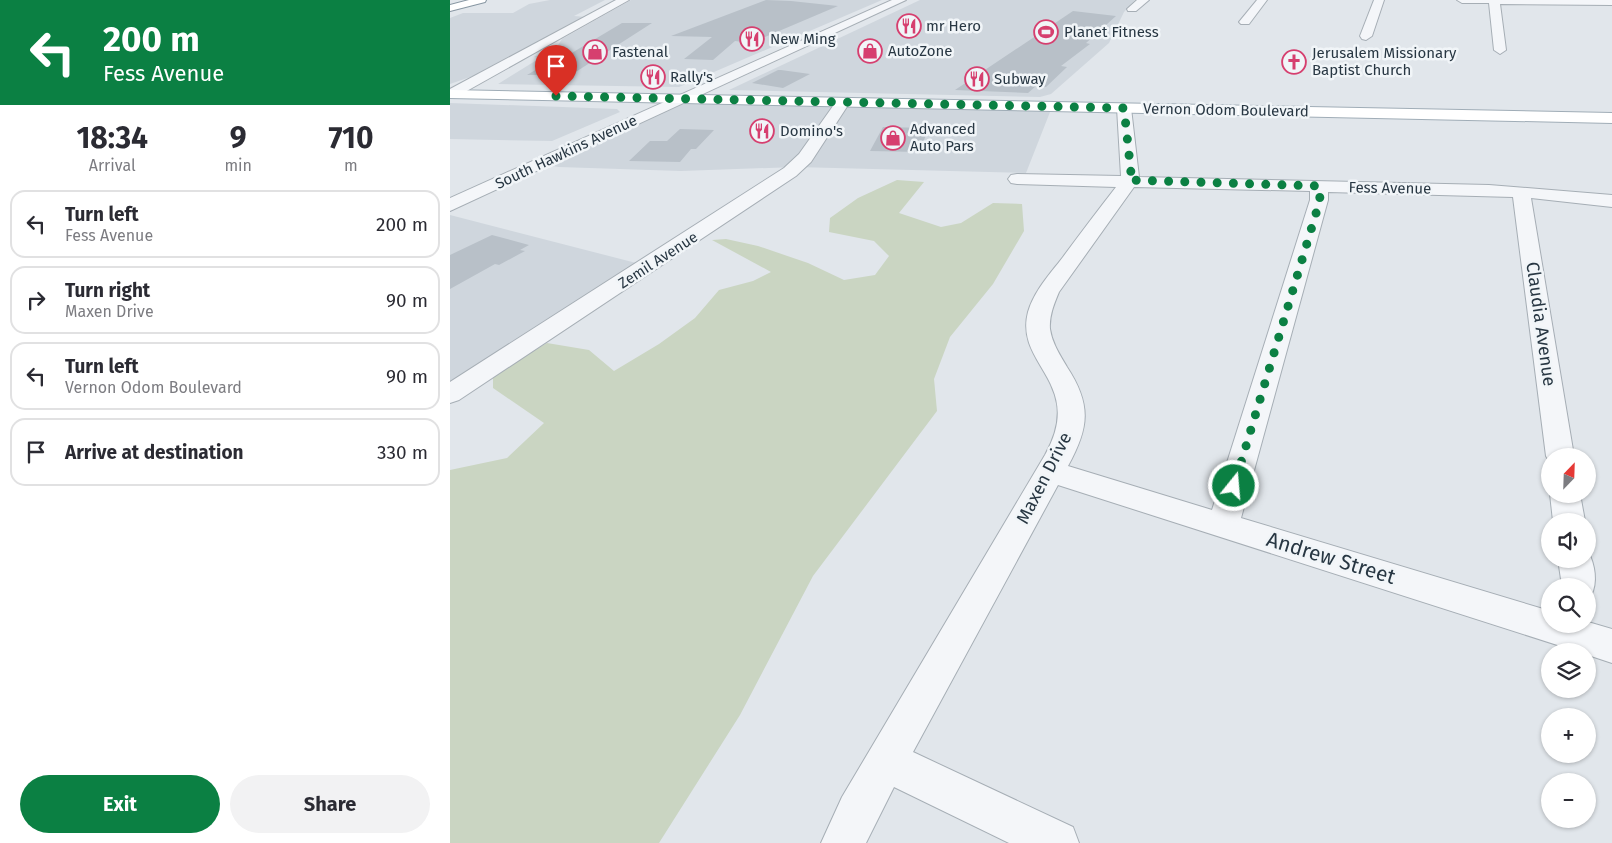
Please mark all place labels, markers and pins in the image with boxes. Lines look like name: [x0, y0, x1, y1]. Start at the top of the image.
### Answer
restaurant icon: mr Hero: [896, 13, 922, 39]
place label: mr Hero: [926, 17, 981, 35]
sports icon: Planet Fitness: [1033, 19, 1059, 45]
place label: Planet Fitness: [1064, 23, 1159, 41]
restaurant icon: New Ming: [739, 26, 765, 52]
place label: New Ming: [770, 30, 836, 48]
shop icon: AutoZone: [857, 38, 883, 64]
shop icon: Fastenal: [582, 39, 608, 65]
place label: AutoZone: [888, 42, 953, 60]
place label: Fastenal: [612, 43, 669, 61]
place label: Jerusalem Missionary Baptist Church: [1312, 44, 1457, 79]
pin: [535, 45, 577, 96]
church icon: Jerusalem Missionary Baptist Church: [1281, 49, 1307, 75]
restaurant icon: Rally's: [640, 64, 666, 90]
restaurant icon: Subway: [964, 66, 990, 92]
place label: Rally's: [670, 68, 713, 86]
place label: Subway: [994, 70, 1046, 88]
restaurant icon: Domino's: [749, 118, 775, 144]
place label: Advanced Auto Pars: [910, 120, 976, 155]
place label: Domino's: [780, 122, 843, 140]
shop icon: Advanced Auto Pars: [880, 125, 906, 151]

